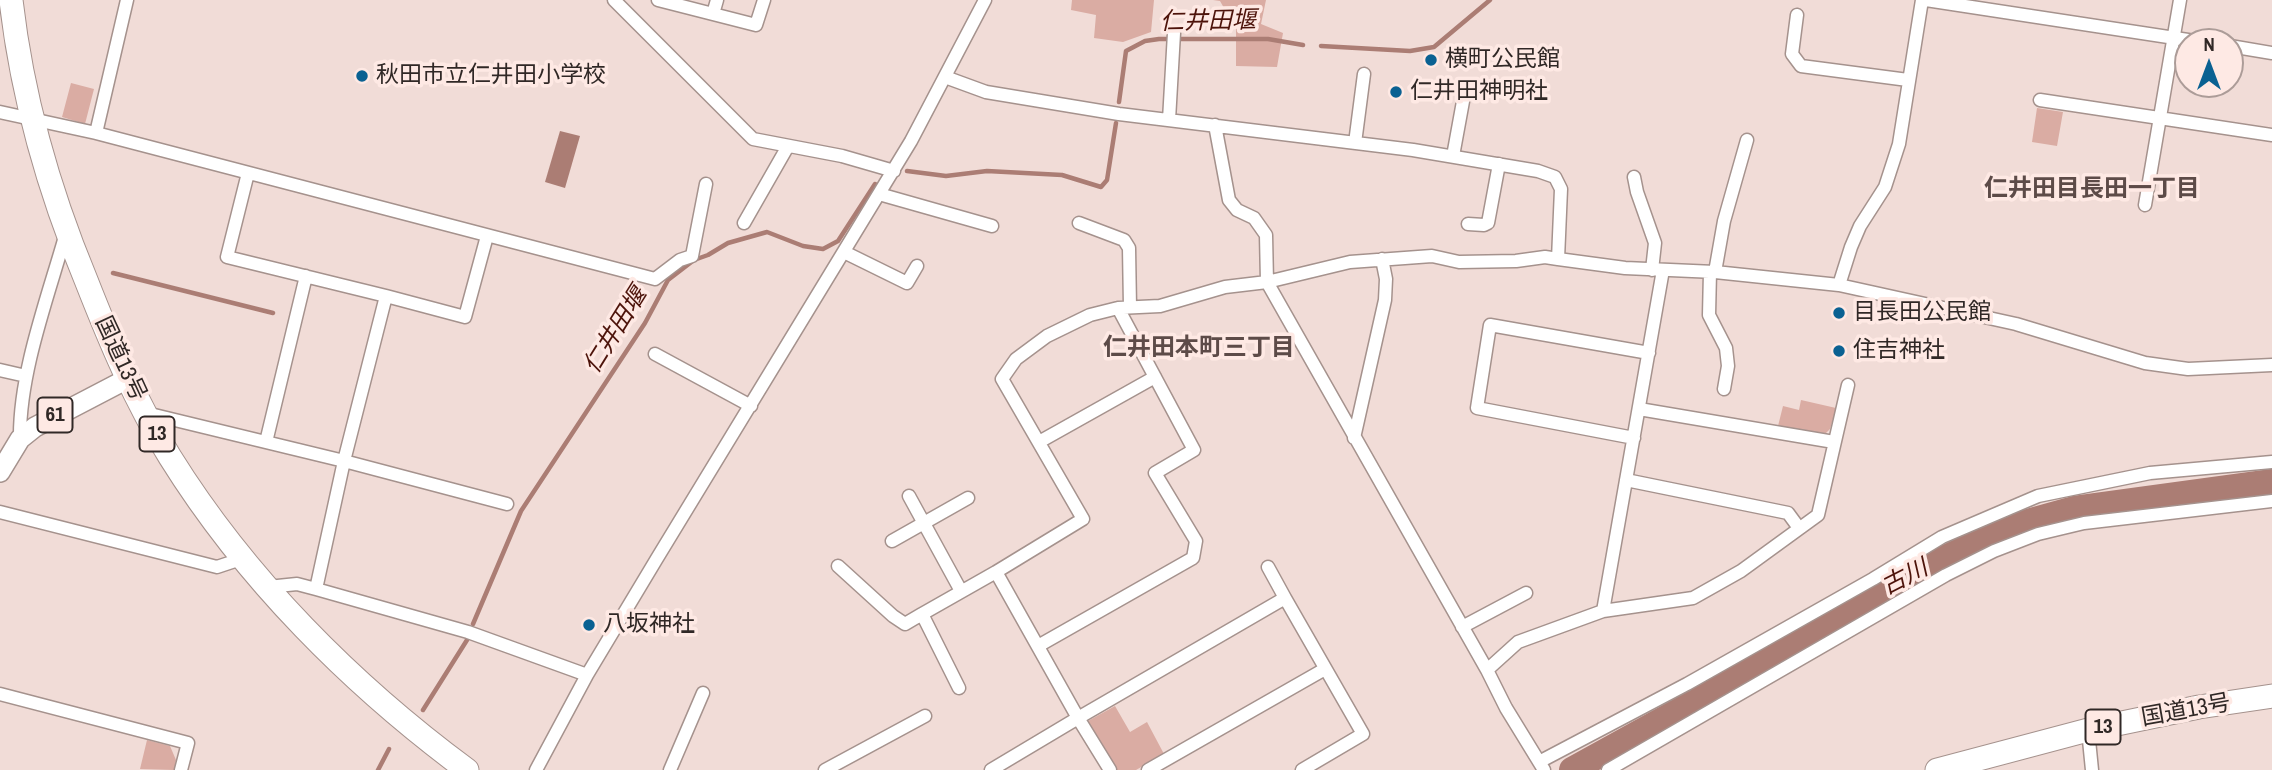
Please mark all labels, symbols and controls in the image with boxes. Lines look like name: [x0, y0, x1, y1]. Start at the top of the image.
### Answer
water label: 仁井田堰: [1160, 7, 1256, 37]
north arrow: [2174, 28, 2244, 98]
text: N: [2203, 31, 2215, 57]
place label: 横町公民館: [1445, 46, 1560, 74]
marker: 横町公民館: [1423, 52, 1439, 68]
place label: 秋田市立仁井田小学校: [376, 62, 606, 90]
marker: 秋田市立仁井田小学校: [354, 68, 370, 84]
place label: 仁井田神明社: [1410, 78, 1548, 106]
marker: 仁井田神明社: [1388, 84, 1404, 100]
district label: 仁井田目長田一丁目: [1984, 176, 2200, 204]
water label: 仁井田堰: [578, 283, 654, 379]
place label: 目長田公民館: [1853, 299, 1991, 327]
marker: 目長田公民館: [1831, 305, 1847, 321]
street label: 国道13号: [88, 312, 152, 406]
district label: 仁井田本町三丁目: [1103, 335, 1295, 363]
place label: 住吉神社: [1853, 337, 1945, 365]
marker: 住吉神社: [1831, 343, 1847, 359]
road number: 61: [38, 398, 72, 432]
road number: 13: [140, 416, 174, 452]
water label: 古川: [1877, 554, 1933, 602]
place label: 八坂神社: [603, 611, 695, 639]
marker: 八坂神社: [581, 617, 597, 633]
street label: 国道13号: [2139, 690, 2233, 732]
road number: 13: [2086, 710, 2120, 744]

